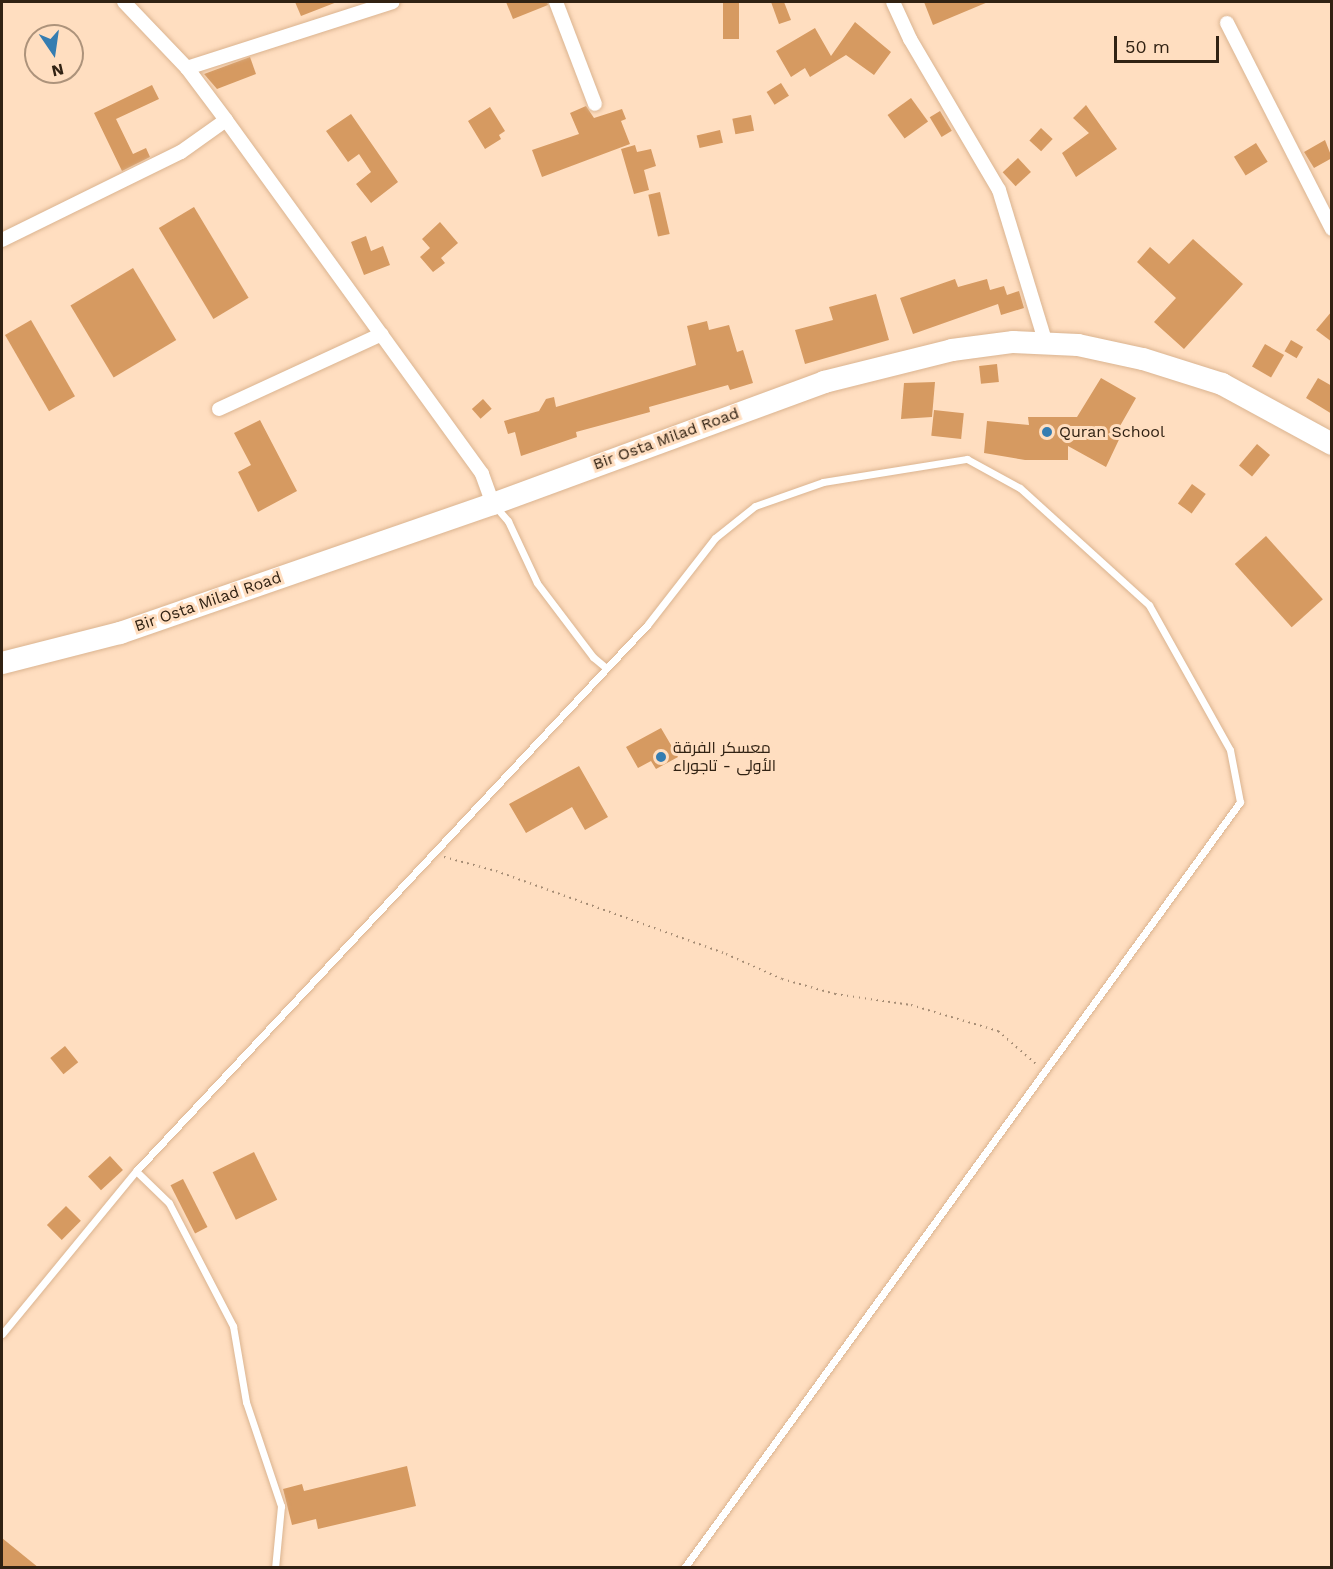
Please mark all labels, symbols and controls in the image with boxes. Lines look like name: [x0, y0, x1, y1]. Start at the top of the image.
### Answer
north arrow: [24, 24, 84, 84]
scale bar: [1117, 24, 1222, 62]
text: 50 m: [1125, 36, 1170, 57]
text: N: [50, 59, 66, 81]
street label: Bir Osta Milad Road: [590, 404, 742, 474]
place label: Quran School: [1059, 422, 1165, 442]
marker: Quran School: [1040, 425, 1054, 439]
street label: Bir Osta Milad Road: [132, 568, 284, 636]
place label: معسكر الفرقة الأولى - تاجوراء: [673, 738, 776, 776]
marker: معسكر الفرقة الأولى - تاجوراء: [654, 750, 668, 764]

